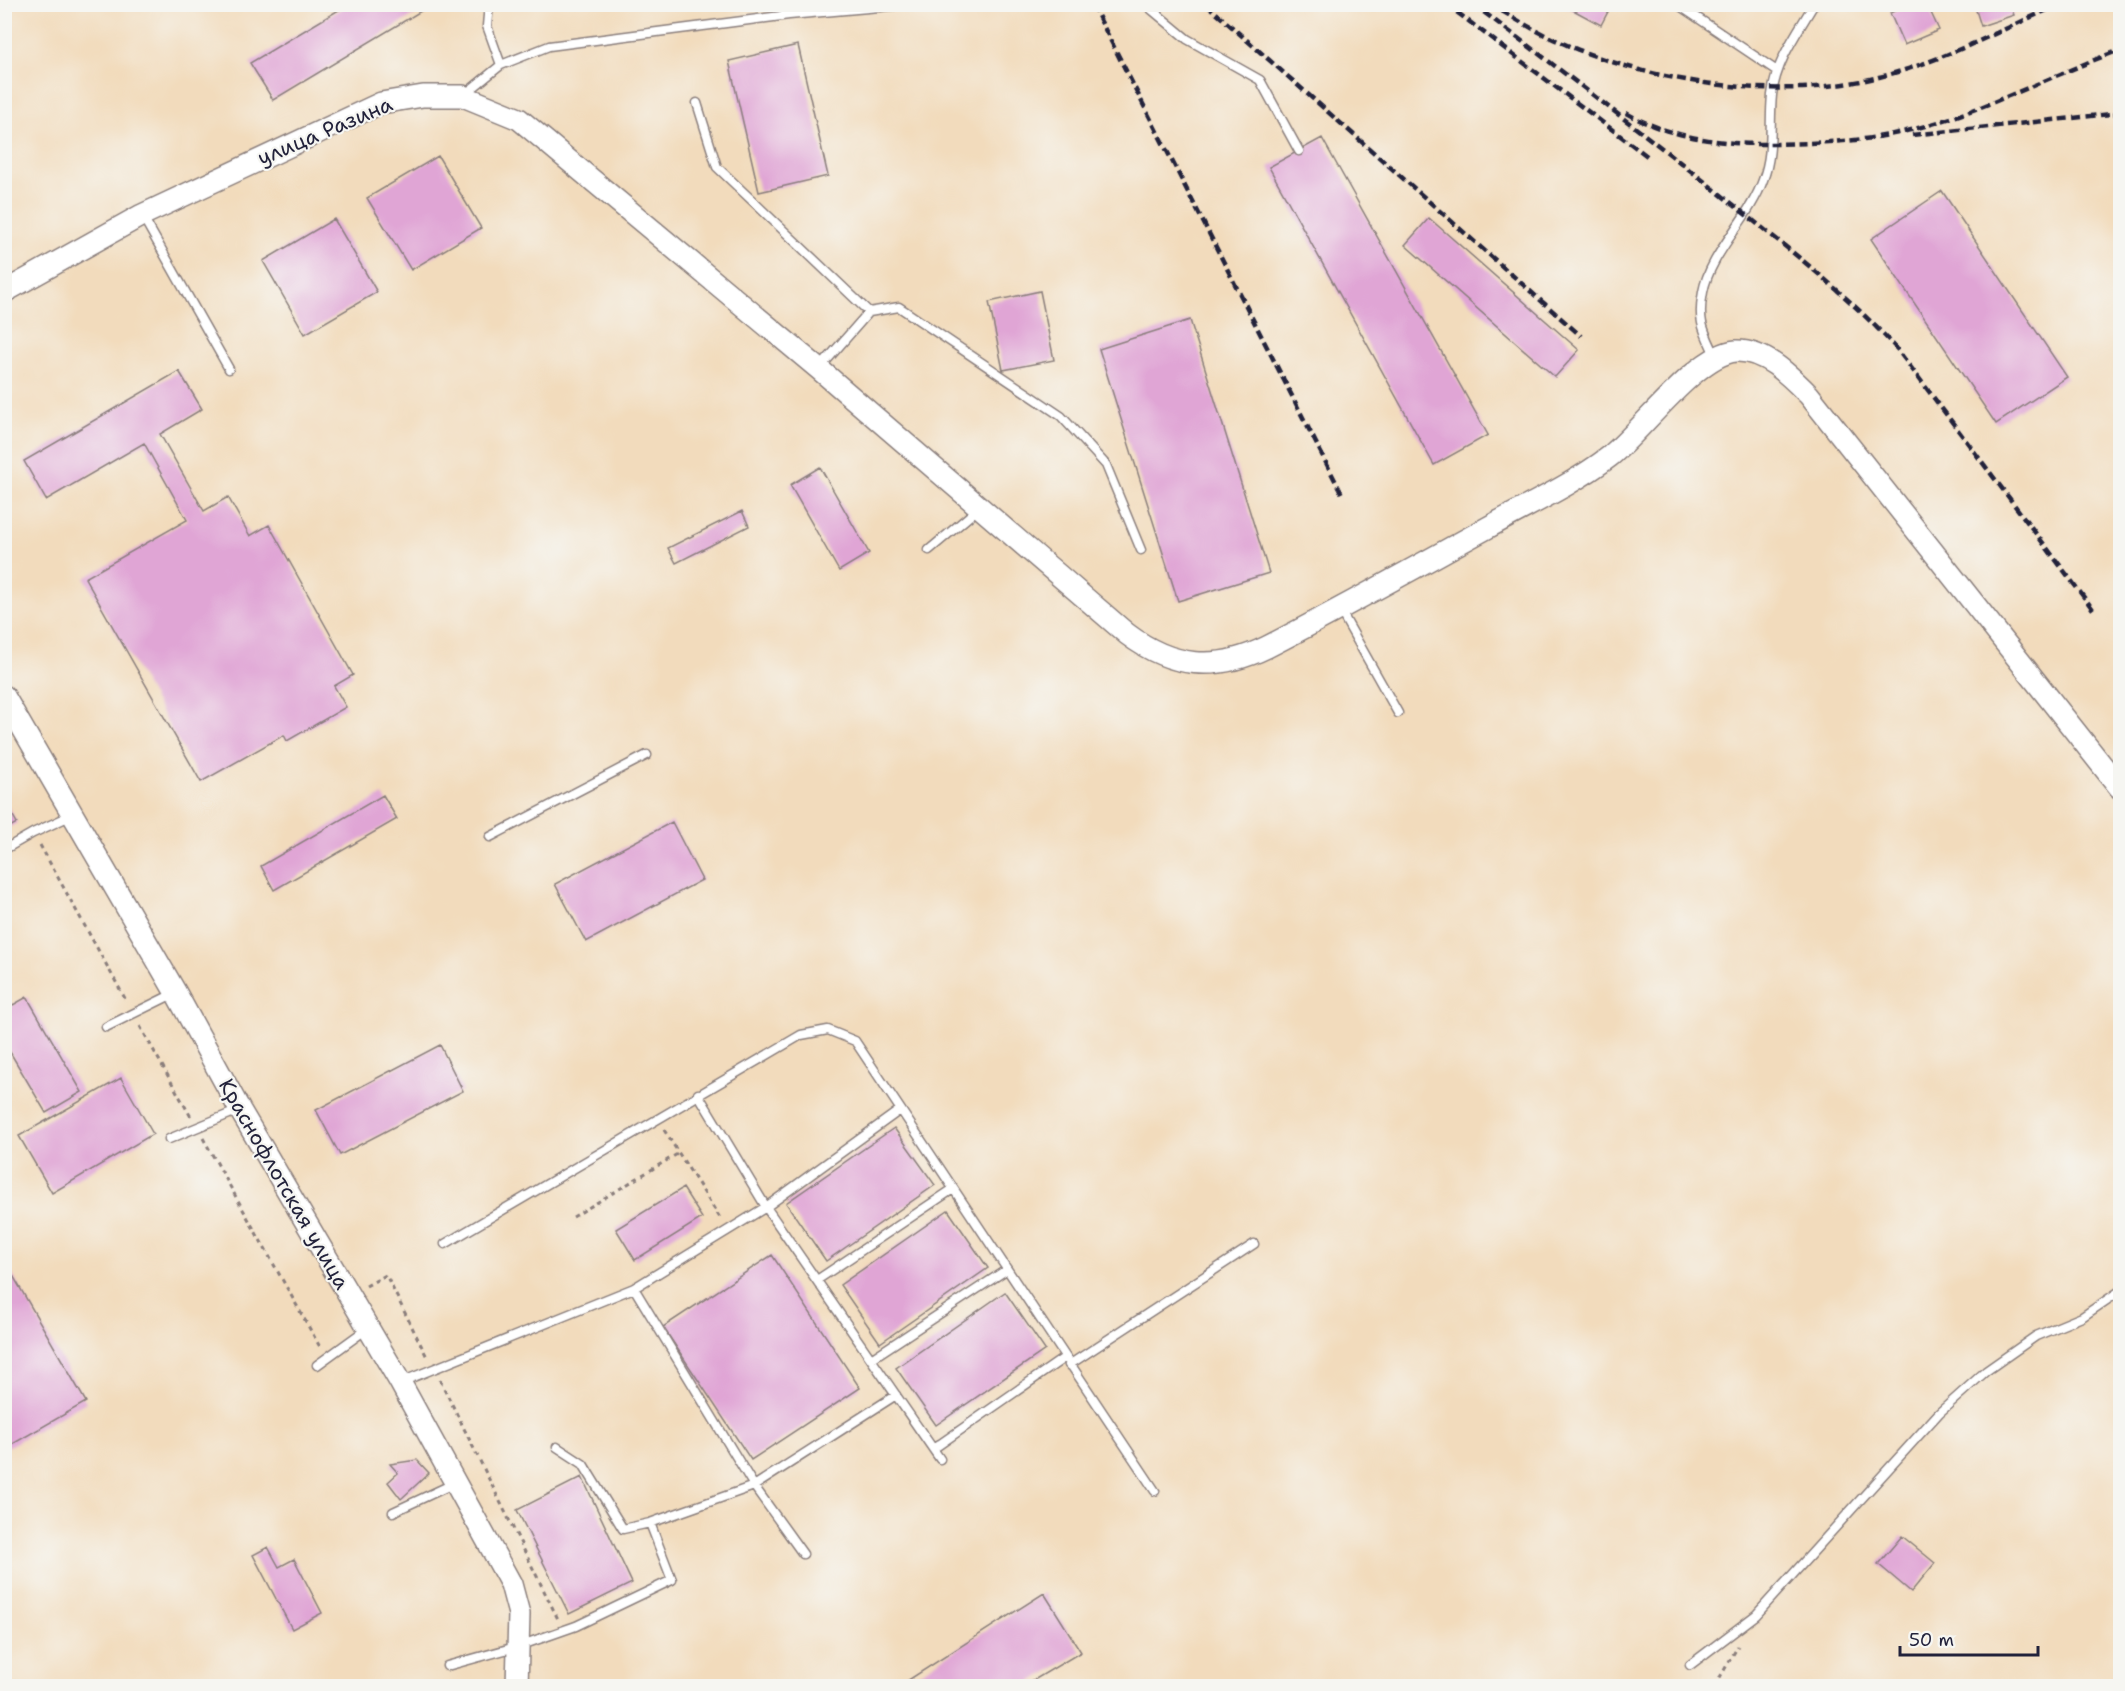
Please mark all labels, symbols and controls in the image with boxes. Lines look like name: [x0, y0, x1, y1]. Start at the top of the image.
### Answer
street label: улица Разина: [253, 90, 397, 172]
street label: Краснофлотская улица: [212, 1074, 356, 1294]
scale bar: [1900, 1619, 2038, 1657]
text: 50 m: [1909, 1628, 1954, 1652]

